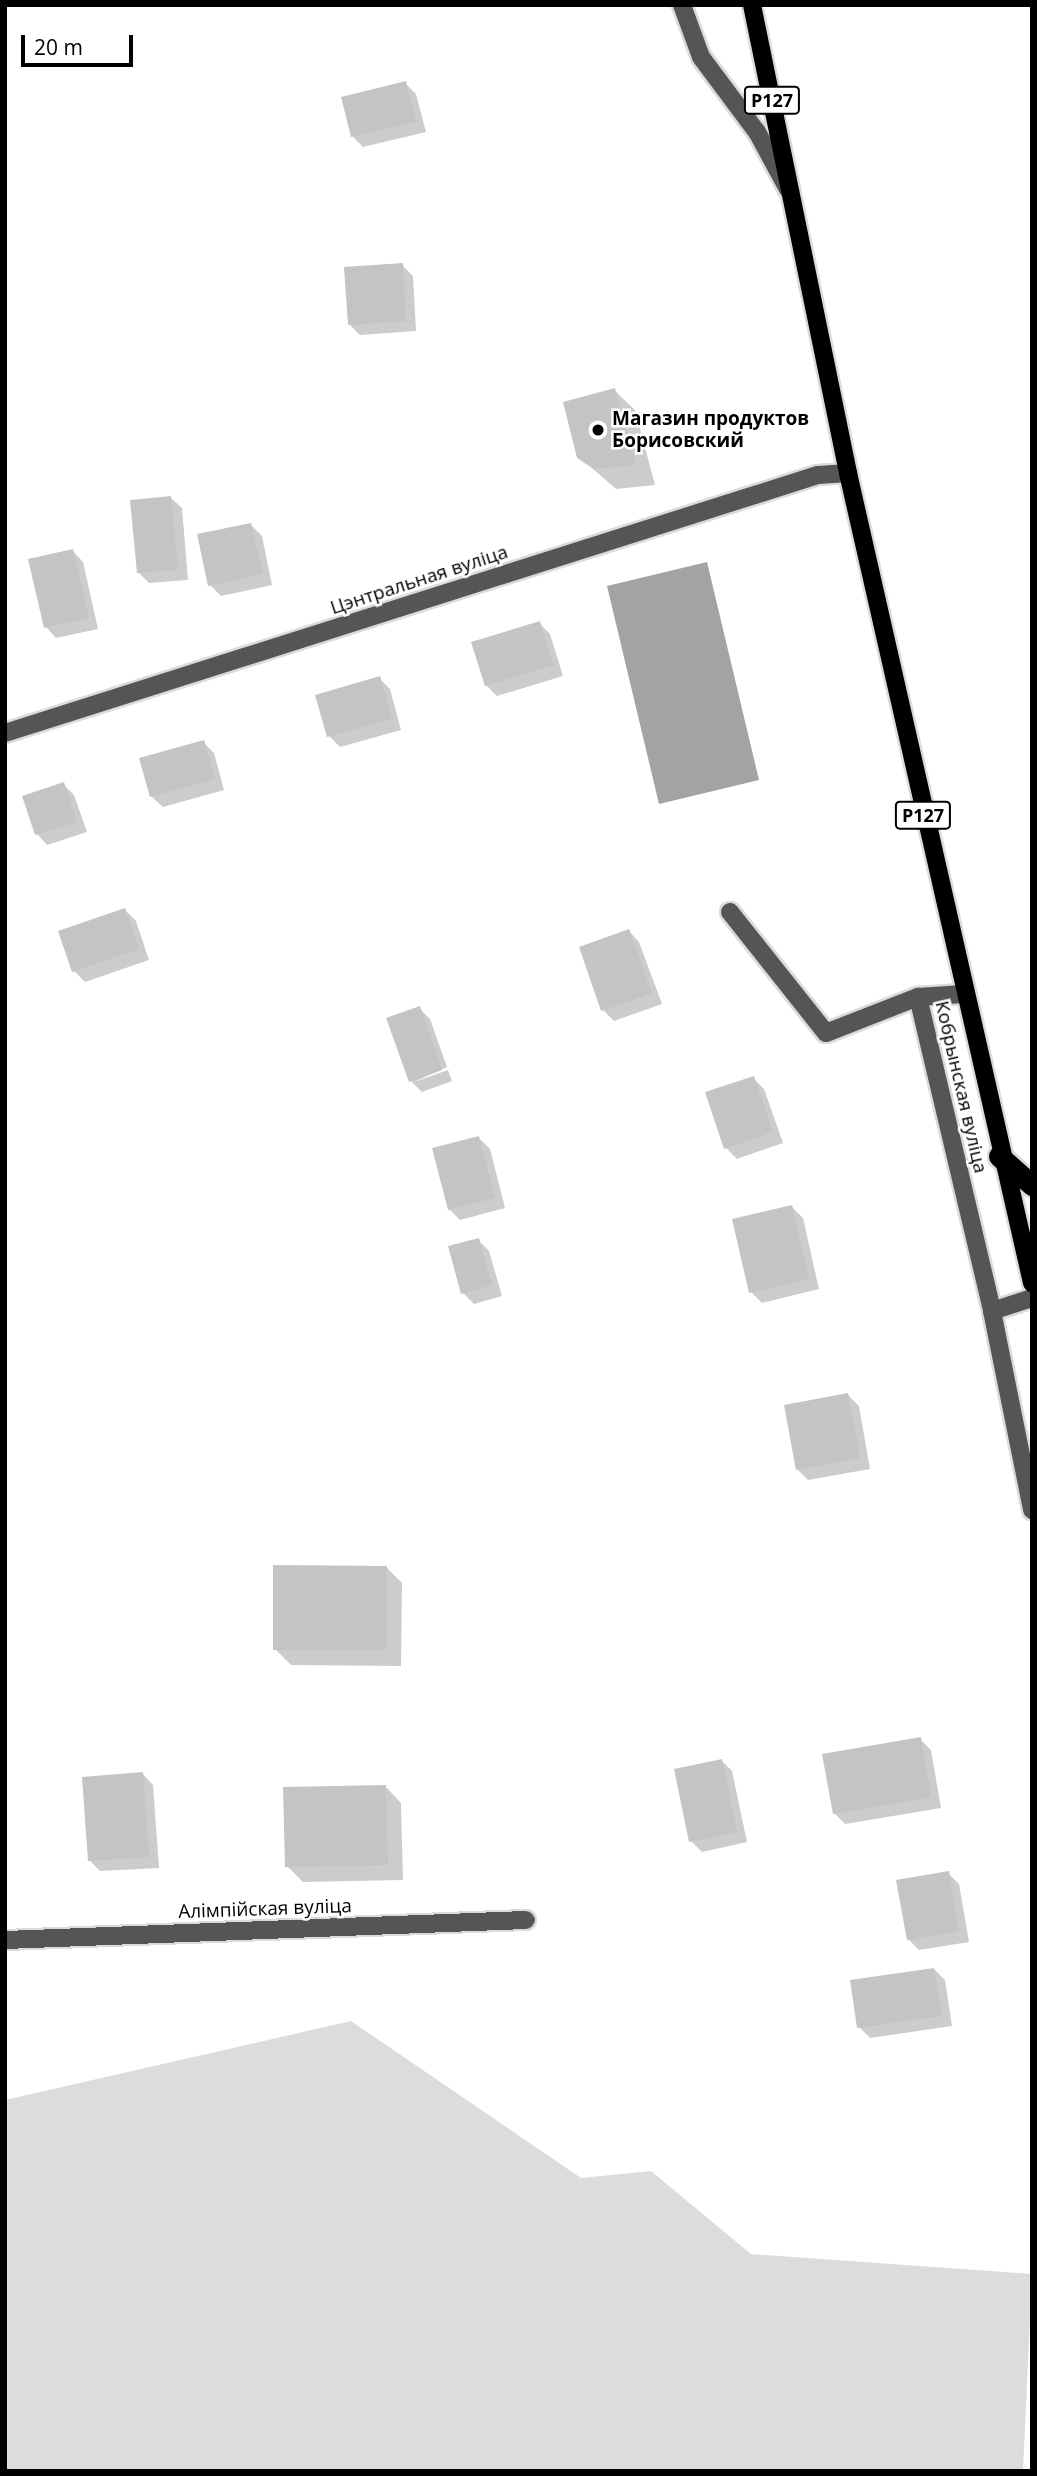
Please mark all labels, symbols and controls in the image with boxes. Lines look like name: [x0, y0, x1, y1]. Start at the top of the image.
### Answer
scale bar: [24, 21, 136, 65]
text: 20 m: [34, 33, 83, 61]
road number: Р127: [742, 86, 802, 114]
place label: Магазин продуктов Борисовский: [612, 408, 809, 452]
marker: Магазин продуктов Борисовский: [590, 422, 606, 438]
street label: Цэнтральная вуліца: [327, 541, 511, 619]
road number: Р127: [893, 800, 953, 830]
street label: Кобрынская вуліца: [930, 999, 992, 1175]
street label: Алімпійская вуліца: [178, 1895, 352, 1923]

